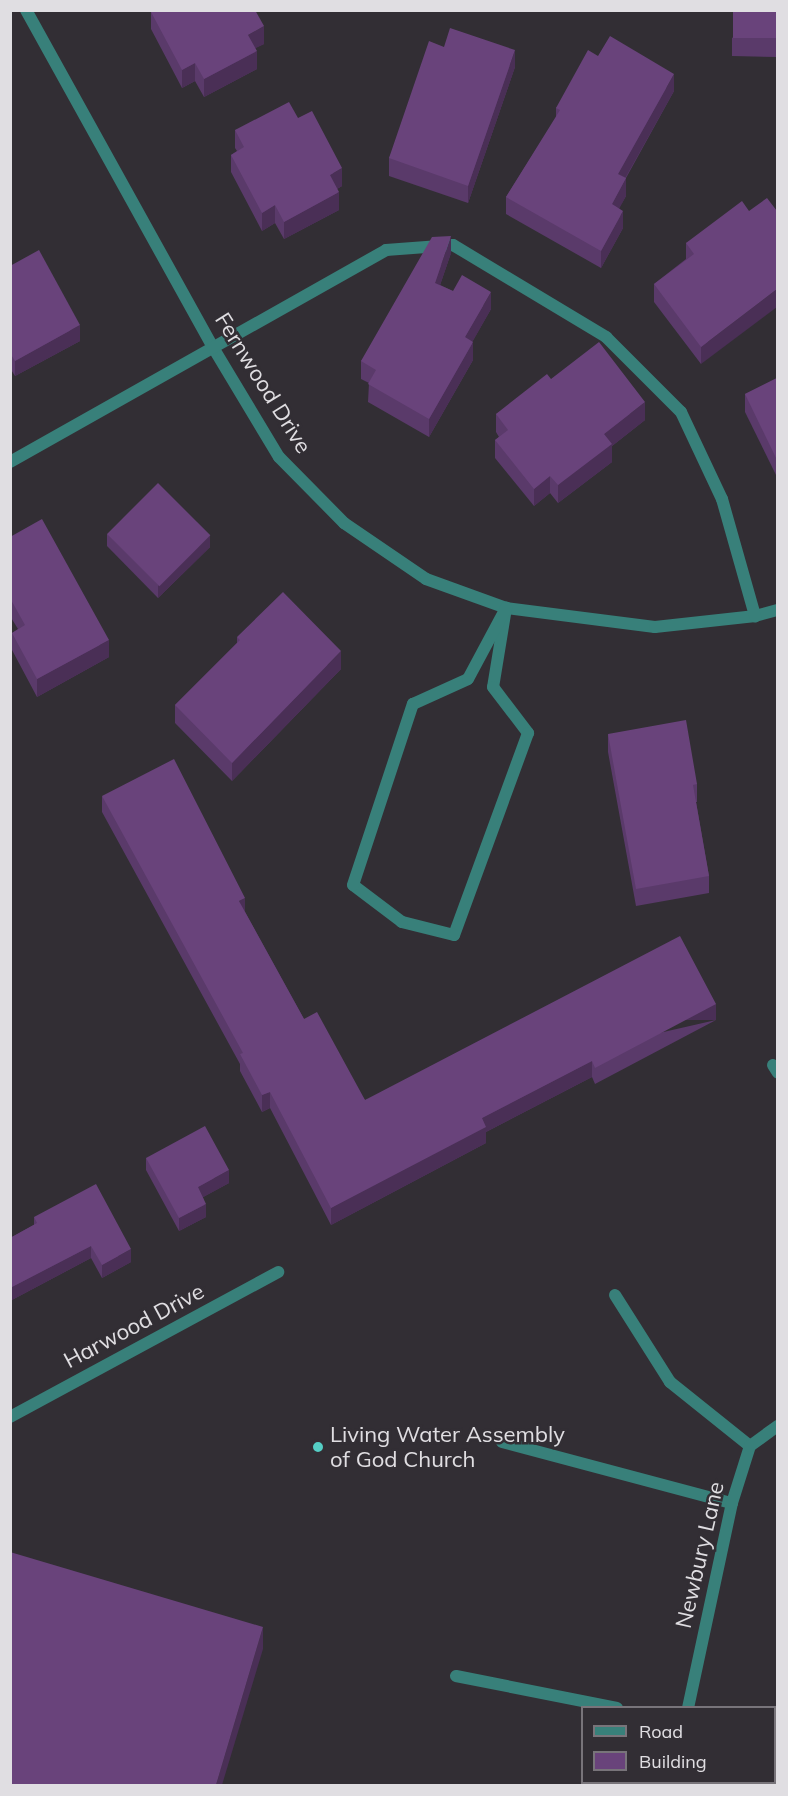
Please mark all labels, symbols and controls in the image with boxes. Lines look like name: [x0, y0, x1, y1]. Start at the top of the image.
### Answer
street label: Fernwood Drive: [209, 308, 317, 458]
street label: Harwood Drive: [59, 1278, 209, 1374]
place label: Living Water Assembly of God Church: [330, 1421, 565, 1472]
marker: Living Water Assembly of God Church: [311, 1440, 325, 1454]
street label: Newbury Lane: [670, 1479, 730, 1631]
legend: [581, 1706, 776, 1784]
text: Road: [639, 1720, 683, 1743]
text: Building: [639, 1750, 707, 1773]

